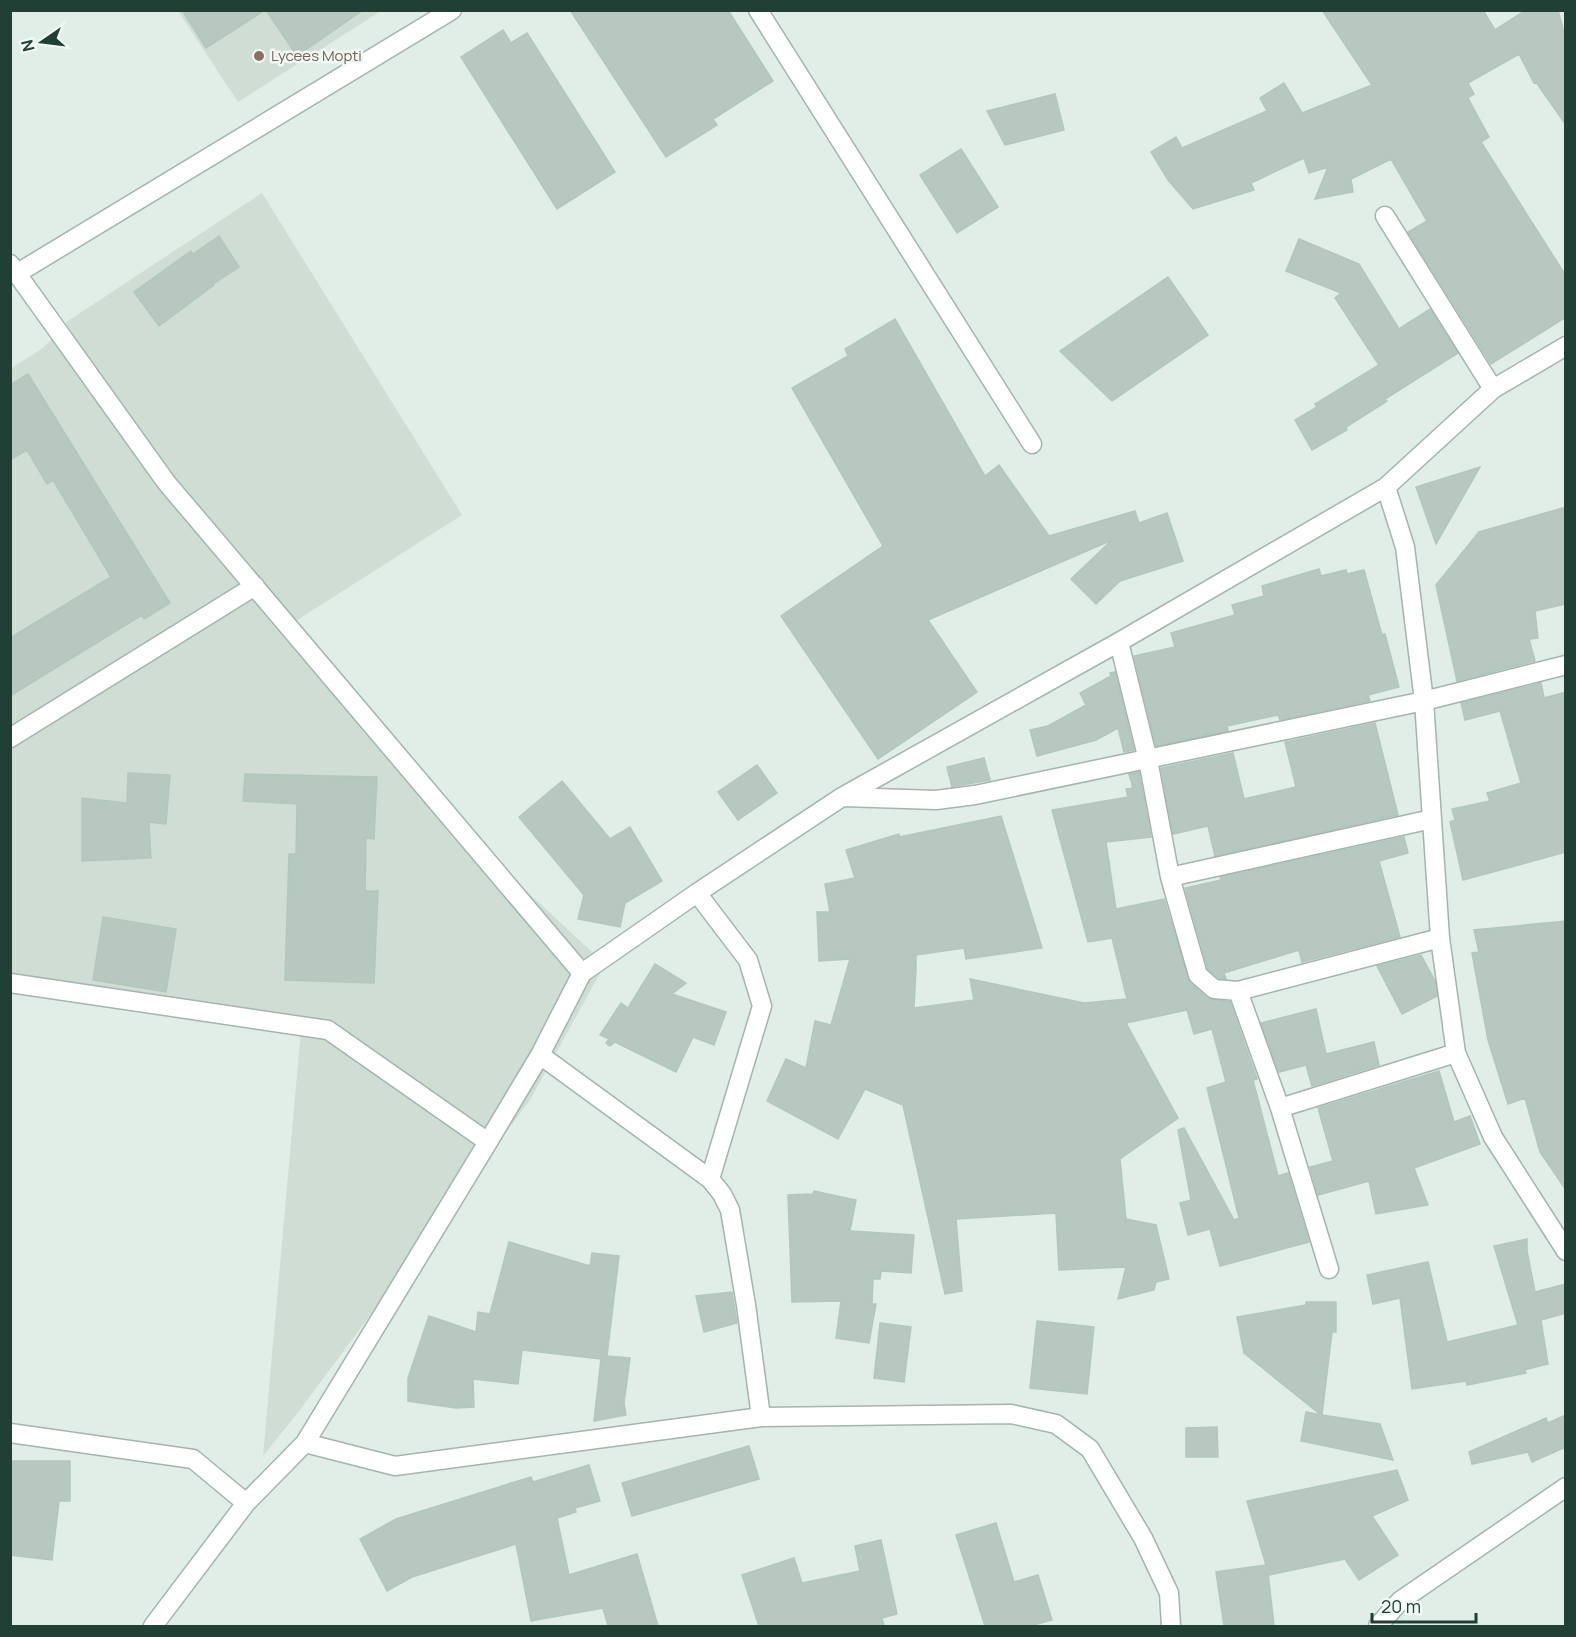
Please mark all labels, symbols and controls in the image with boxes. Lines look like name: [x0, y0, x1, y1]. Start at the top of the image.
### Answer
north arrow: [12, 12, 72, 72]
text: N: [15, 37, 40, 54]
place label: Lycees Mopti: [271, 45, 362, 66]
marker: Lycees Mopti: [252, 49, 266, 63]
scale bar: [1372, 1586, 1476, 1624]
text: 20 m: [1381, 1594, 1421, 1618]

